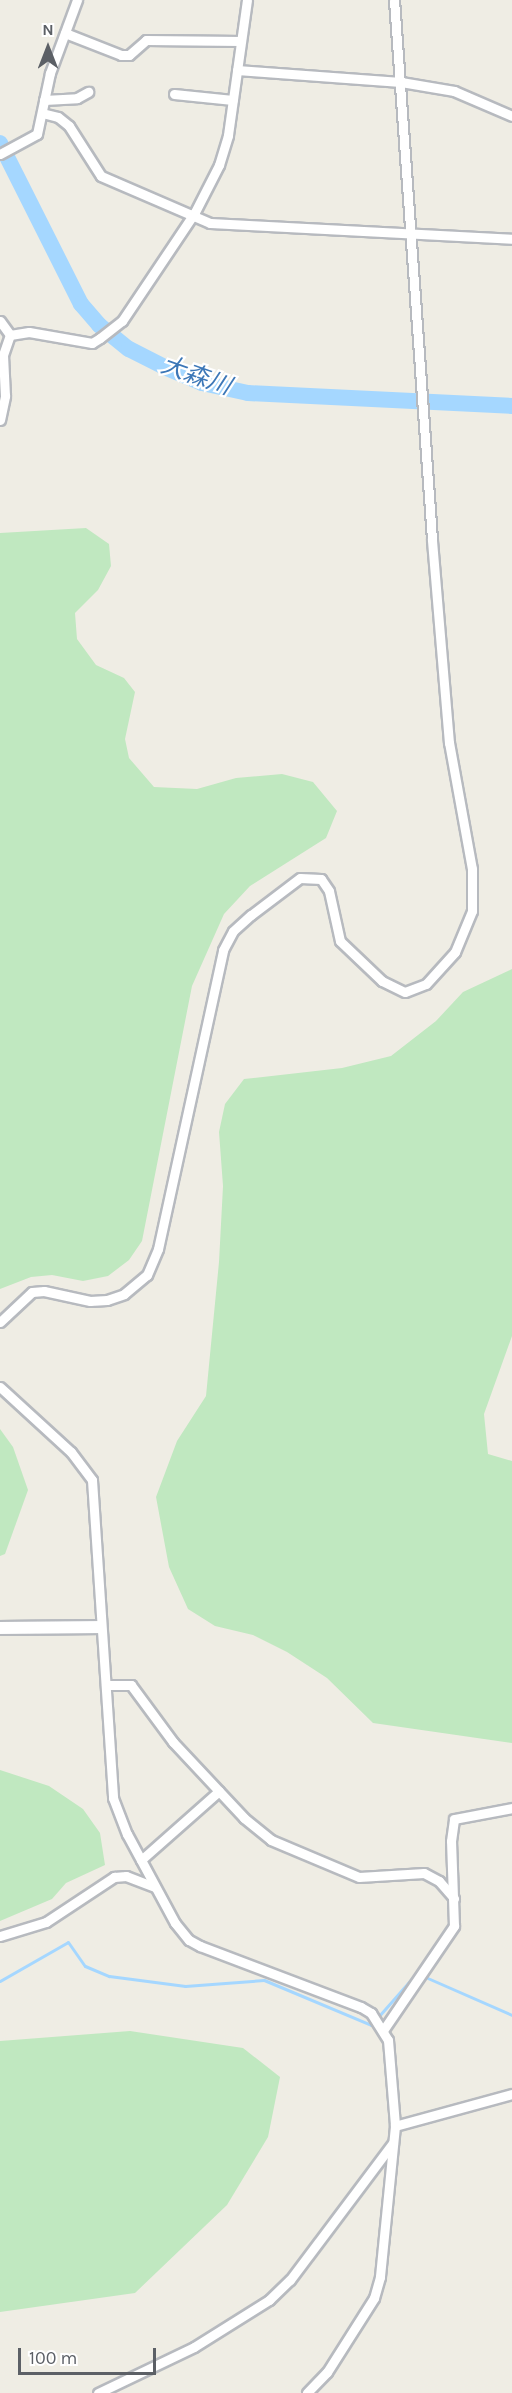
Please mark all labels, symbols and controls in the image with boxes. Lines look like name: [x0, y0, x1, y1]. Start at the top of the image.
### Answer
north arrow: [18, 18, 78, 78]
text: N: [42, 20, 54, 39]
water label: 大森川: [157, 351, 235, 401]
scale bar: [21, 2336, 159, 2374]
text: 100 m: [29, 2347, 77, 2369]

